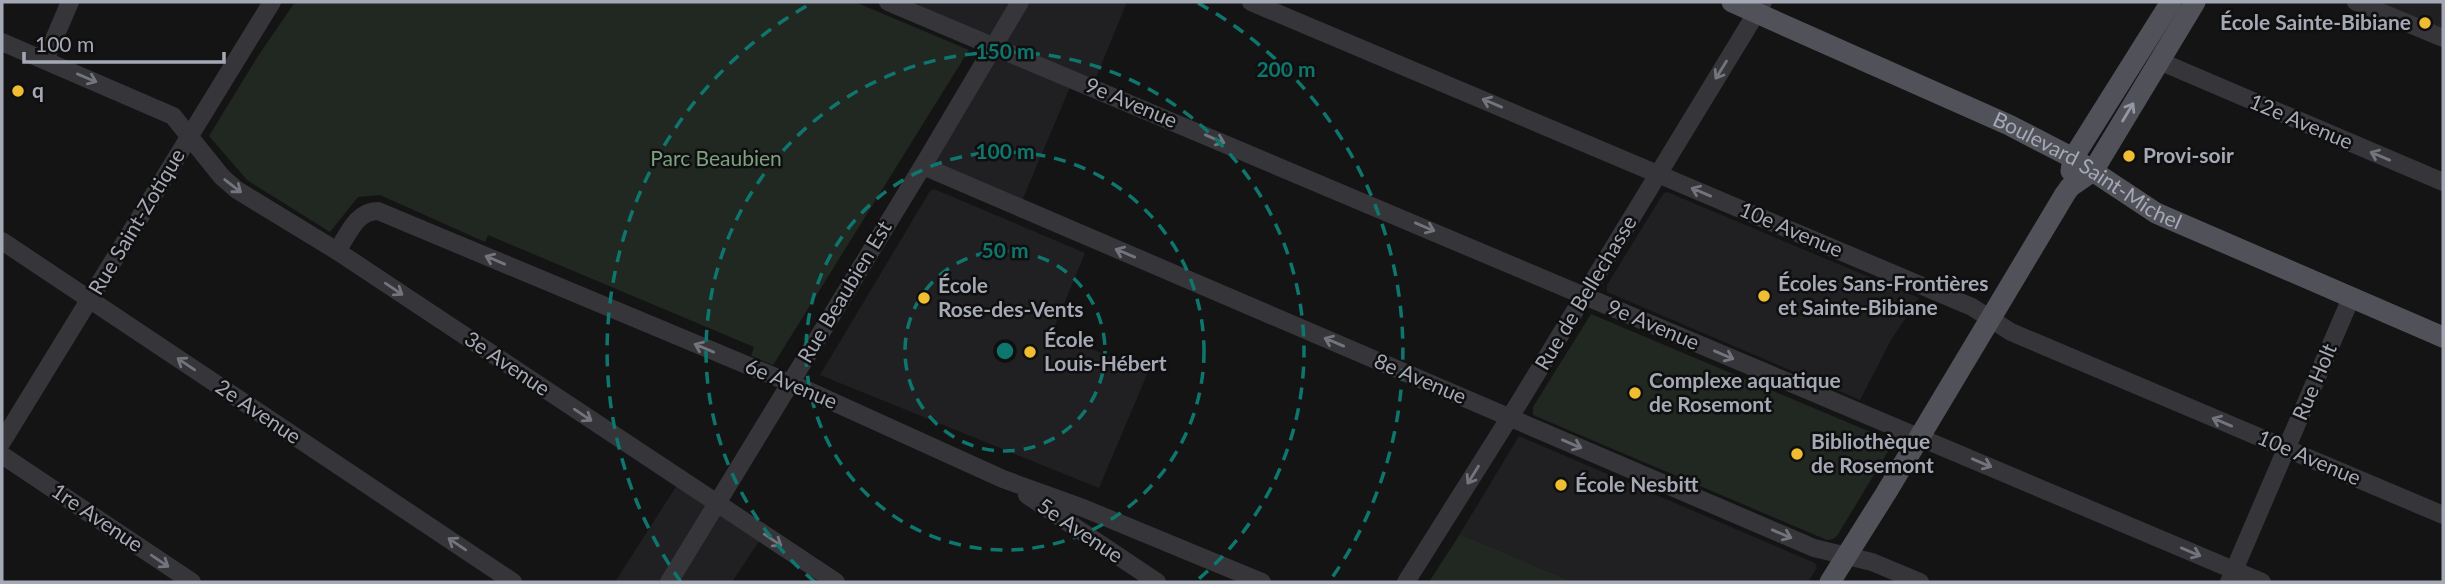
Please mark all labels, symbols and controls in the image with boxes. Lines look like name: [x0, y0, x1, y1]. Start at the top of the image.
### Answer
place label: École Sainte-Bibiane: [2220, 9, 2411, 34]
marker: École Sainte-Bibiane: [2417, 15, 2433, 31]
scale bar: [24, 21, 224, 65]
text: 100 m: [35, 31, 94, 56]
text: 150 m: [975, 38, 1035, 63]
text: 200 m: [1256, 56, 1316, 81]
one-way arrow: [1714, 60, 1728, 80]
street label: 9e Avenue: [1082, 71, 1181, 132]
one-way arrow: [76, 73, 97, 86]
place label: q: [32, 77, 44, 102]
marker: q: [10, 83, 26, 99]
street label: 12e Avenue: [2246, 88, 2357, 154]
one-way arrow: [1481, 96, 1503, 109]
one-way arrow: [2121, 103, 2135, 123]
street label: Boulevard Saint-Michel: [1990, 106, 2186, 234]
one-way arrow: [1204, 133, 1225, 146]
text: 100 m: [975, 138, 1035, 163]
place label: Provi-soir: [2143, 142, 2234, 167]
street label: Rue Saint-Zotique: [82, 144, 189, 299]
park label: Parc Beaubien: [650, 145, 782, 170]
marker: Provi-soir: [2121, 148, 2137, 164]
one-way arrow: [2370, 149, 2392, 162]
one-way arrow: [224, 179, 242, 194]
one-way arrow: [1691, 185, 1712, 198]
street label: 10e Avenue: [1736, 196, 1847, 262]
street label: Rue de Bellechasse: [1529, 210, 1641, 374]
street label: Rue Beaubien Est: [792, 215, 896, 367]
one-way arrow: [1413, 221, 1435, 234]
text: 50 m: [981, 237, 1029, 262]
one-way arrow: [1115, 246, 1136, 259]
one-way arrow: [484, 253, 506, 266]
place label: Écoles Sans-Frontières et Sainte-Bibiane: [1778, 270, 1988, 319]
place label: École Rose-des-Vents: [938, 272, 1084, 321]
one-way arrow: [384, 282, 403, 296]
marker: Écoles Sans-Frontières et Sainte-Bibiane: [1756, 288, 1772, 304]
marker: École Rose-des-Vents: [916, 290, 932, 306]
street label: 9e Avenue: [1604, 293, 1703, 354]
street label: 3e Avenue: [460, 325, 555, 400]
place label: École Louis-Hébert: [1044, 326, 1167, 375]
one-way arrow: [1324, 335, 1346, 348]
centre of rings: [993, 339, 1017, 363]
street label: Rue Holt: [2286, 339, 2341, 424]
one-way arrow: [694, 341, 716, 354]
marker: École Louis-Hébert: [1022, 344, 1038, 360]
street label: 8e Avenue: [1371, 347, 1470, 408]
one-way arrow: [1713, 349, 1734, 362]
street label: 6e Avenue: [742, 352, 841, 413]
one-way arrow: [177, 356, 196, 371]
place label: Complexe aquatique de Rosemont: [1649, 367, 1841, 416]
street label: 2e Avenue: [211, 373, 306, 448]
marker: Complexe aquatique de Rosemont: [1627, 385, 1643, 401]
one-way arrow: [573, 408, 593, 422]
one-way arrow: [2212, 415, 2234, 428]
street label: 10e Avenue: [2254, 424, 2365, 490]
place label: Bibliothèque de Rosemont: [1811, 428, 1934, 477]
one-way arrow: [1561, 439, 1583, 452]
marker: Bibliothèque de Rosemont: [1789, 446, 1805, 462]
one-way arrow: [1971, 457, 1992, 470]
one-way arrow: [1466, 465, 1480, 485]
place label: École Nesbitt: [1575, 471, 1699, 496]
street label: 1re Avenue: [47, 477, 148, 556]
marker: École Nesbitt: [1553, 477, 1569, 493]
street label: 5e Avenue: [1033, 492, 1128, 567]
one-way arrow: [1770, 528, 1792, 541]
one-way arrow: [763, 533, 782, 548]
one-way arrow: [447, 537, 467, 551]
one-way arrow: [2180, 547, 2202, 560]
one-way arrow: [150, 554, 169, 568]

